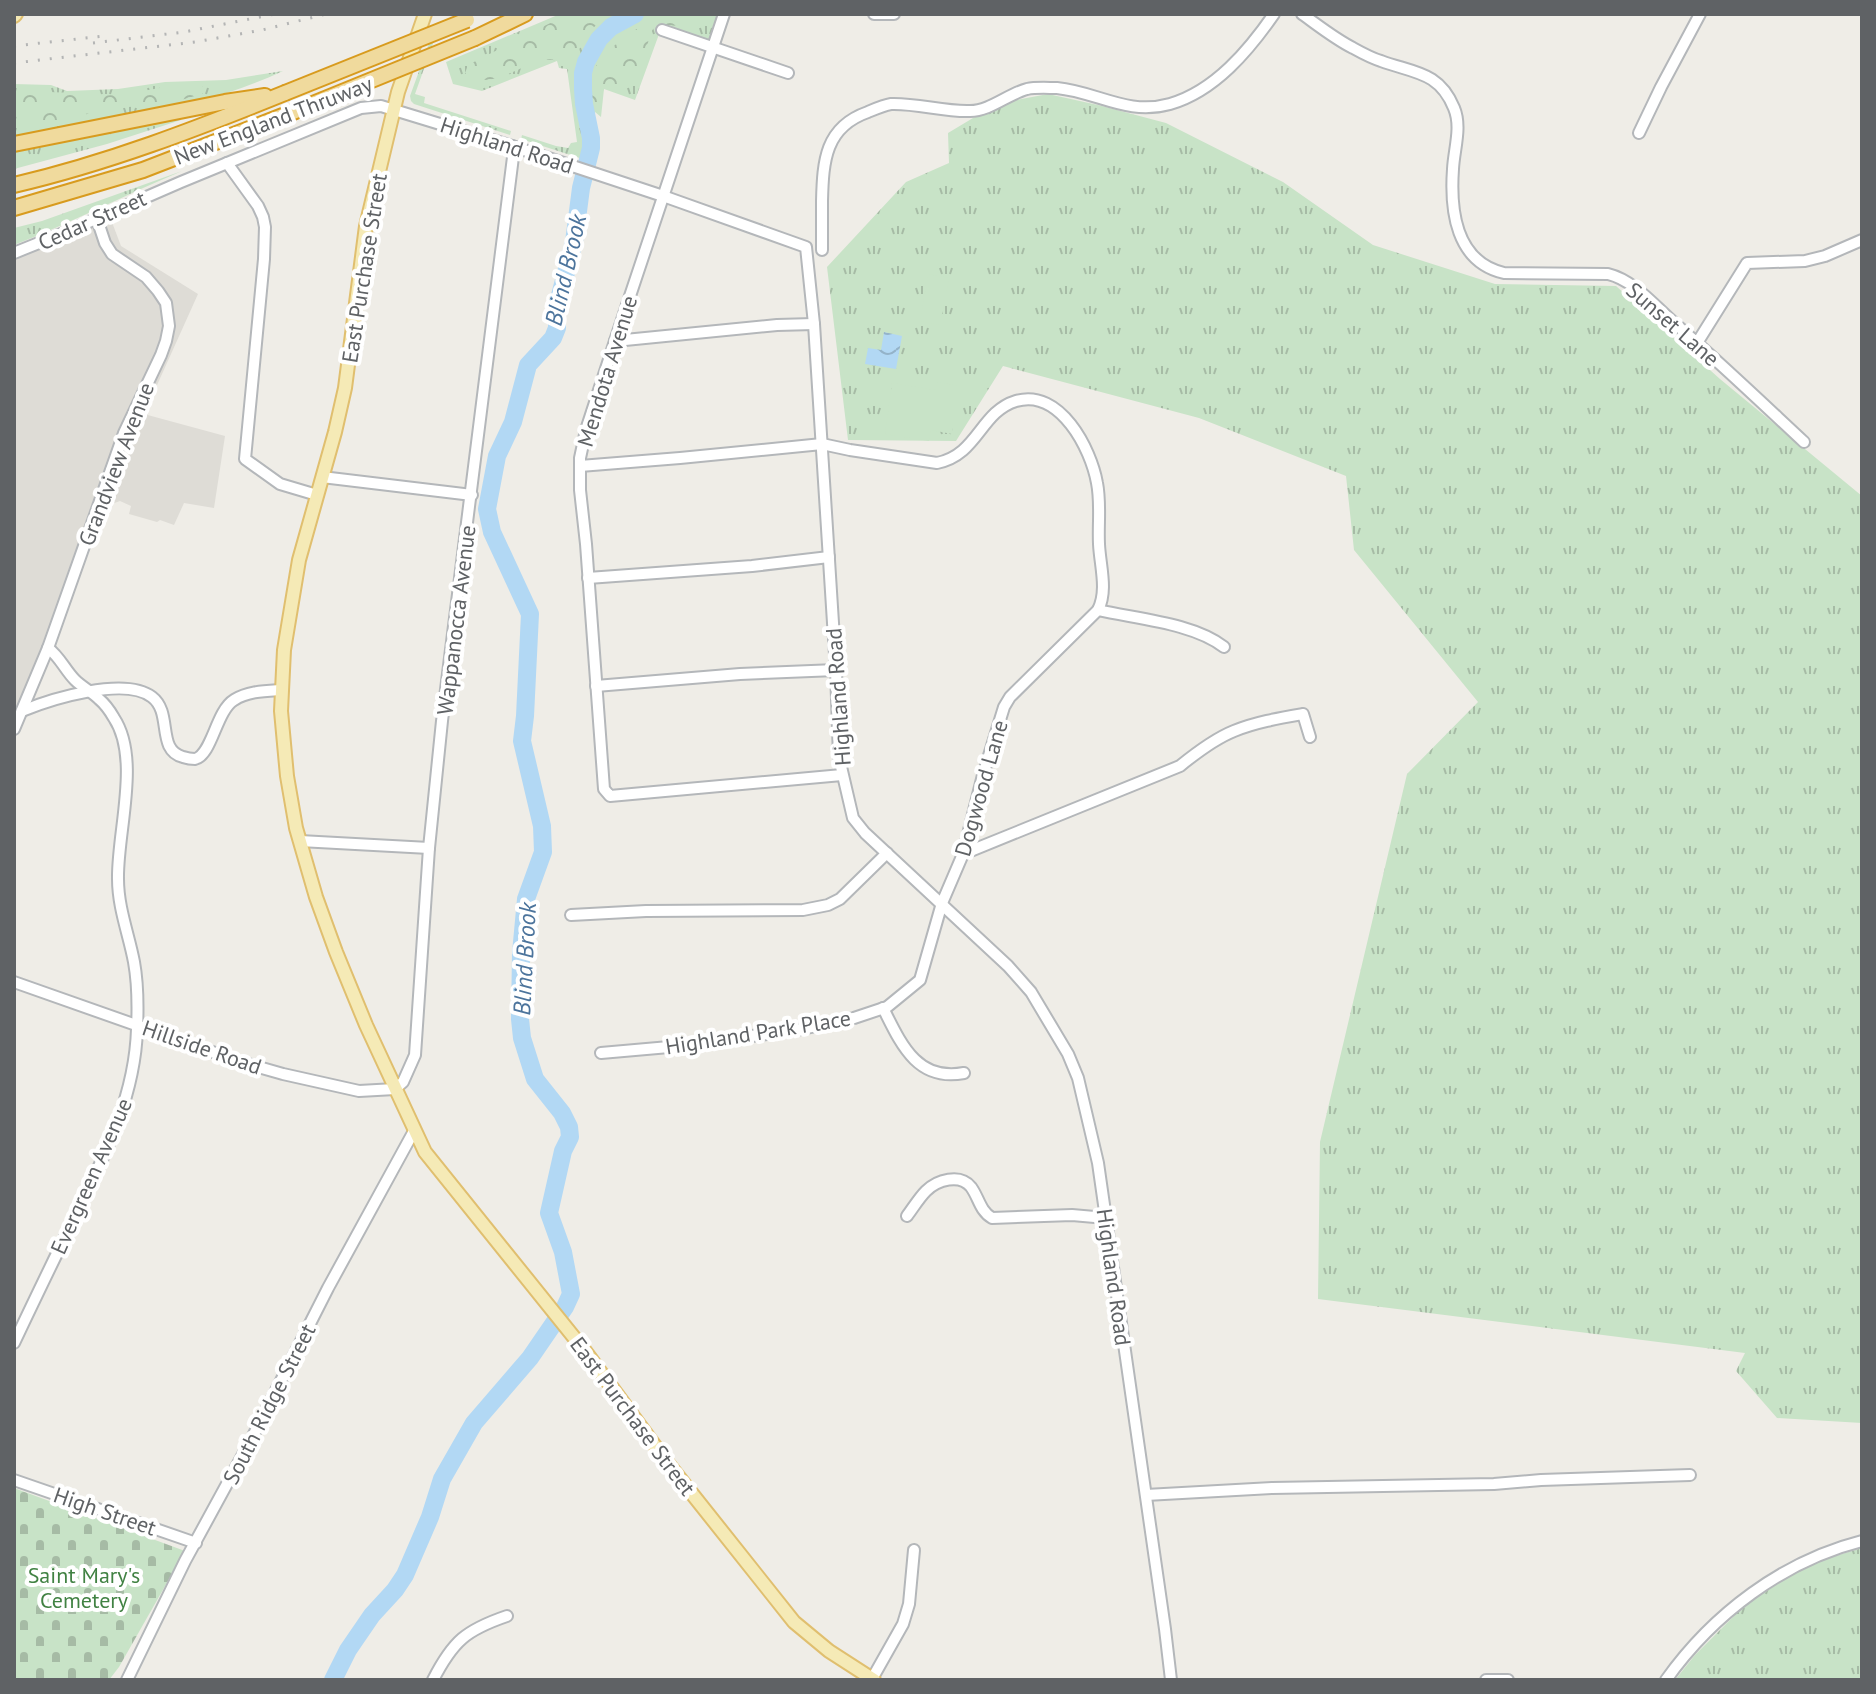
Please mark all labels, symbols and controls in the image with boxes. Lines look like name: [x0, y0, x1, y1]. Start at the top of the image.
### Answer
street label: New England Thruway: [170, 69, 377, 171]
street label: Highland Road: [437, 110, 577, 180]
street label: East Purchase Street: [335, 171, 393, 365]
street label: Cedar Street: [34, 184, 151, 256]
water label: Blind Brook: [538, 210, 594, 328]
street label: Sunset Lane: [1621, 276, 1725, 372]
street label: Mendota Avenue: [571, 292, 643, 450]
street label: Grandview Avenue: [72, 378, 160, 550]
street label: Wappanocca Avenue: [430, 524, 482, 716]
street label: Highland Road: [819, 627, 857, 767]
street label: Dogwood Lane: [948, 717, 1014, 859]
water label: Blind Brook: [506, 900, 543, 1016]
street label: Highland Park Place: [663, 1004, 853, 1060]
street label: Hillside Road: [139, 1014, 265, 1080]
street label: Evergreen Avenue: [44, 1094, 138, 1258]
street label: Highland Road: [1091, 1207, 1137, 1347]
street label: South Ridge Street: [216, 1319, 322, 1489]
street label: East Purchase Street: [564, 1331, 702, 1501]
street label: High Street: [50, 1480, 160, 1542]
park label: Saint Mary's Cemetery: [28, 1561, 140, 1614]

